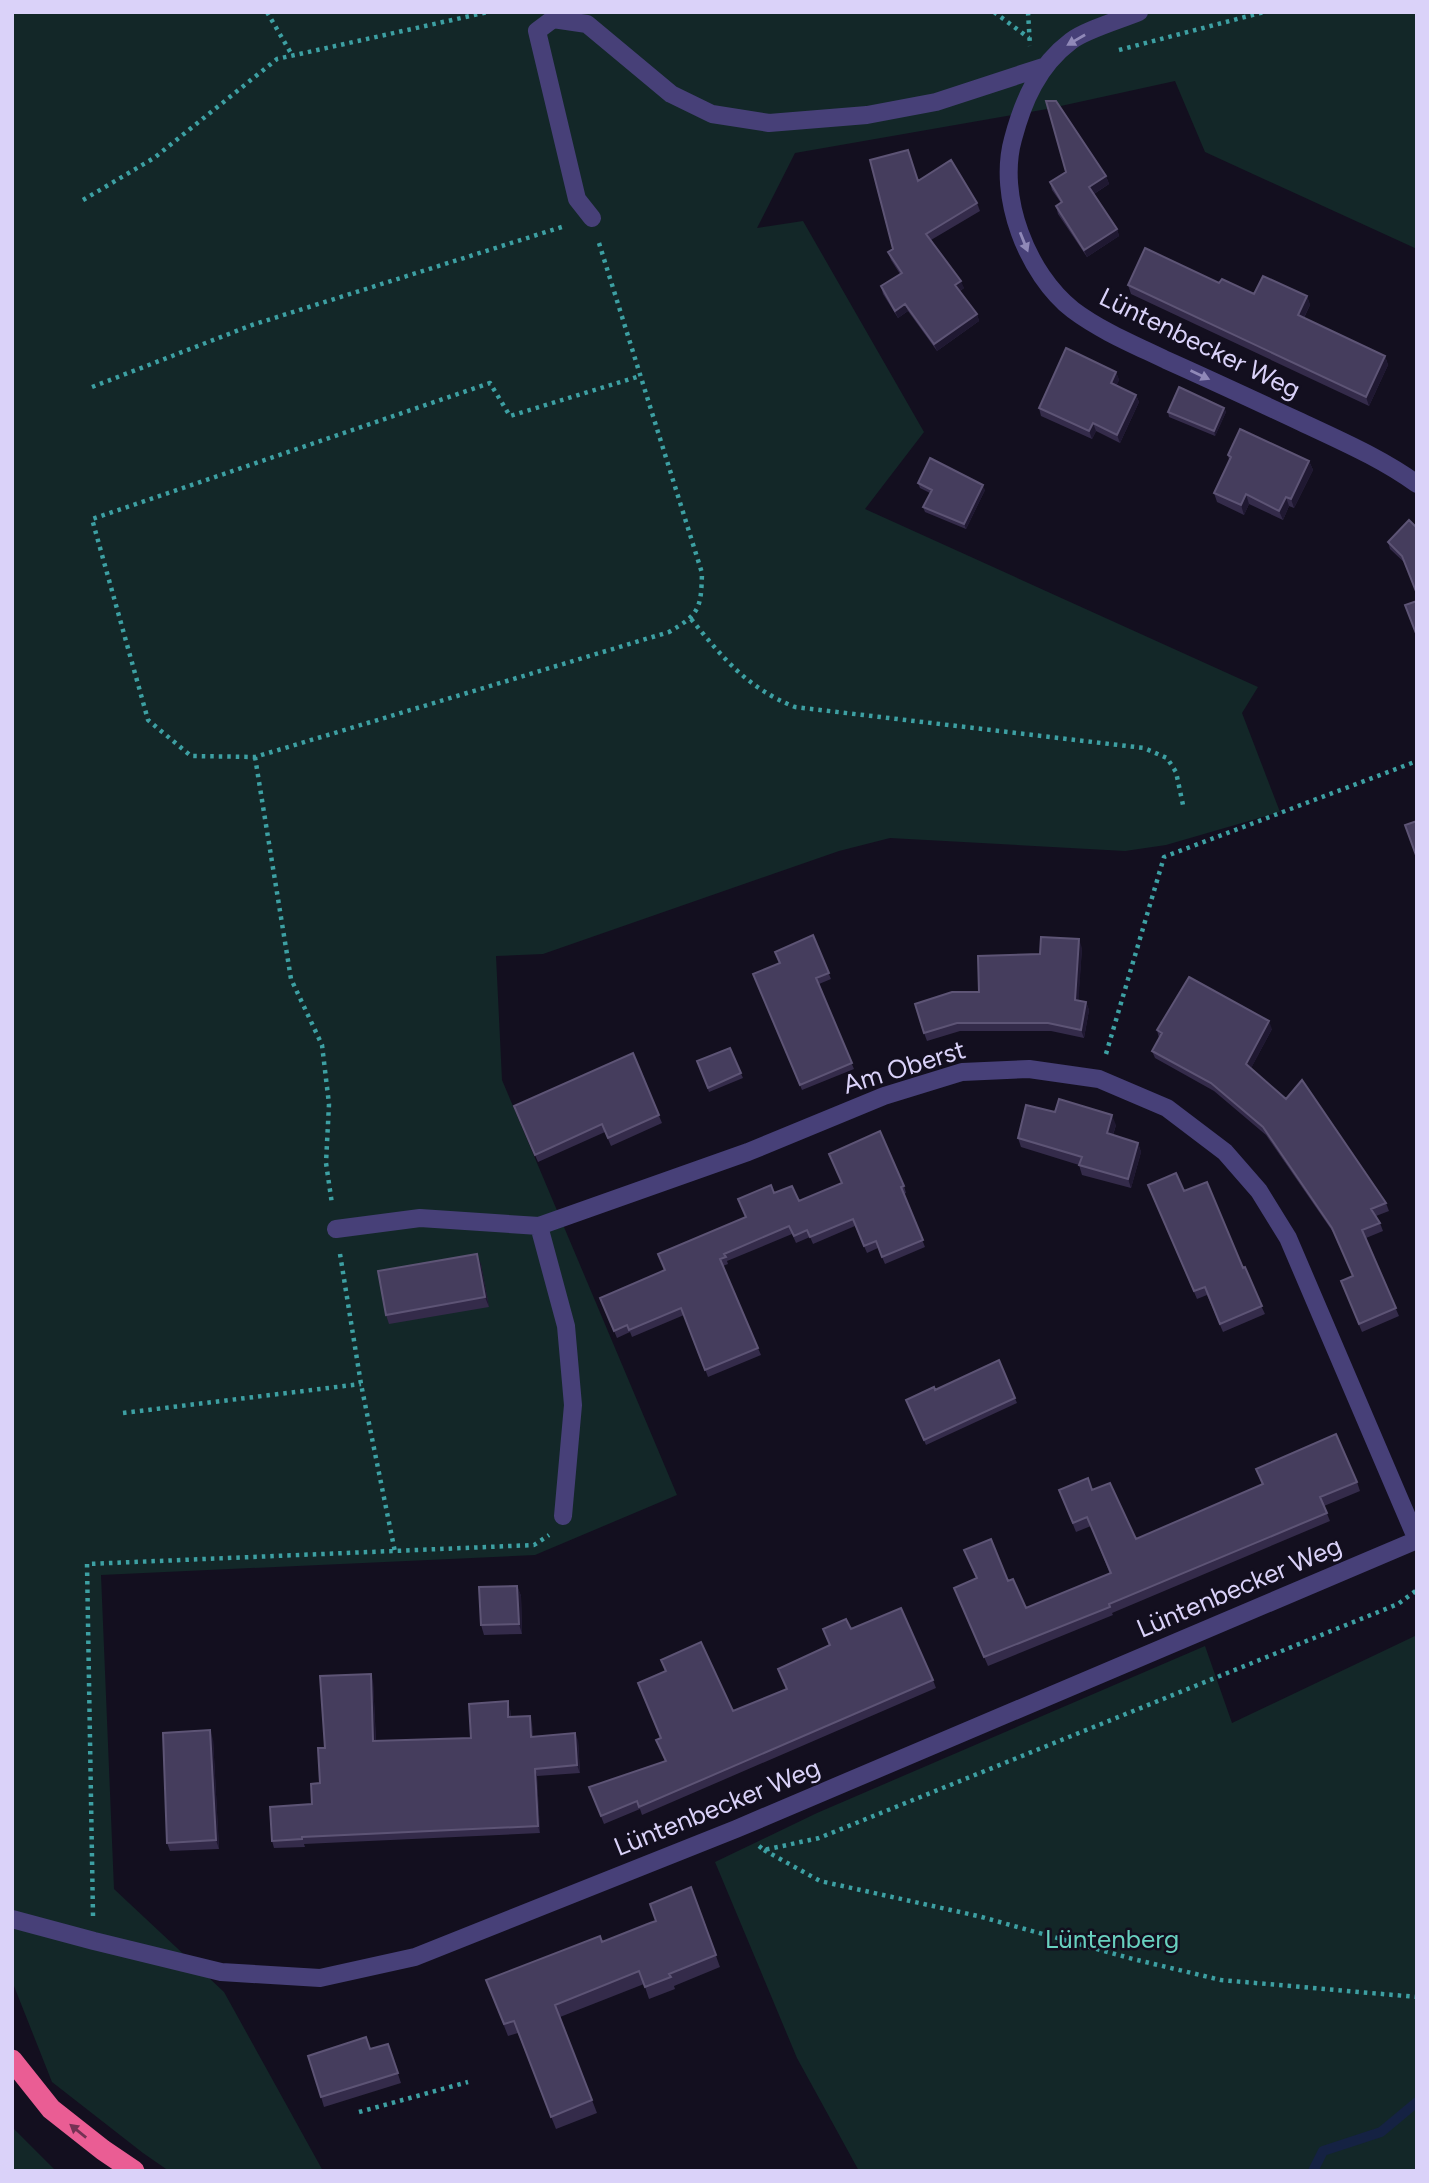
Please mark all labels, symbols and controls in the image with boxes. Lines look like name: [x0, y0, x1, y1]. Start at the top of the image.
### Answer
one-way arrow: [1067, 34, 1086, 46]
one-way arrow: [1019, 231, 1030, 252]
street label: Lüntenbecker Weg: [1094, 280, 1306, 406]
one-way arrow: [1190, 369, 1210, 381]
street label: Am Oberst: [839, 1033, 969, 1101]
street label: Lüntenbecker Weg: [1132, 1529, 1346, 1645]
street label: Lüntenbecker Weg: [609, 1751, 825, 1863]
park label: Lüntenberg: [1045, 1923, 1179, 1955]
one-way arrow: [70, 2123, 88, 2138]

